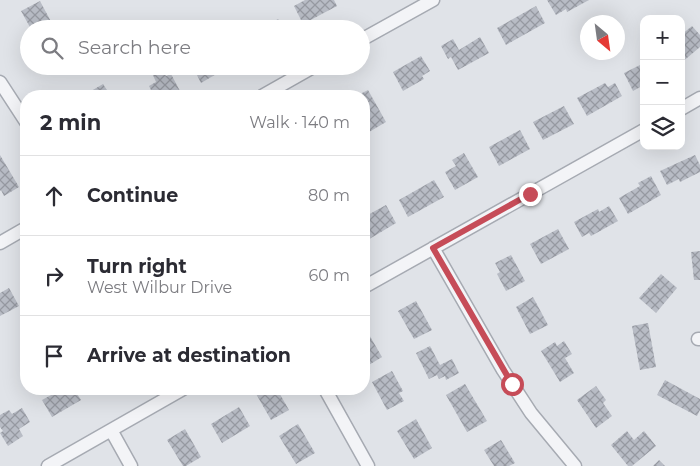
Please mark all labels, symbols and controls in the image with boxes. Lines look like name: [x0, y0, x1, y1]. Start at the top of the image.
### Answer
north arrow: [580, 15, 625, 60]
map controls: [640, 15, 685, 150]
button: +: [640, 15, 685, 60]
search box: [20, 20, 370, 75]
icon: search: [38, 34, 66, 62]
text: Search here: [78, 36, 191, 59]
button: −: [640, 60, 685, 105]
button: layers: [640, 105, 685, 150]
text: 2 min: [40, 110, 101, 135]
text: Walk · 140 m: [249, 113, 350, 132]
icon: ahead: [40, 182, 68, 210]
route end: [519, 183, 542, 206]
text: Continue: [87, 184, 178, 207]
text: 80 m: [308, 186, 350, 205]
text: Turn right: [87, 255, 187, 278]
icon: right: [40, 262, 68, 290]
text: 60 m: [308, 266, 350, 285]
text: West Wilbur Drive: [87, 278, 232, 297]
icon: arrive: [40, 342, 68, 370]
text: Arrive at destination: [87, 344, 291, 367]
route start: [501, 373, 524, 396]

